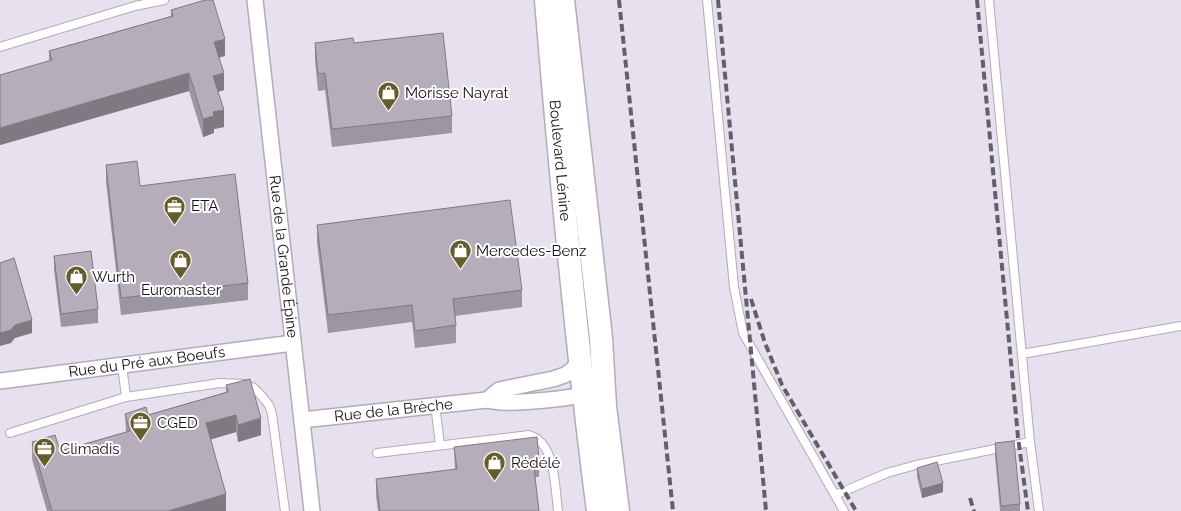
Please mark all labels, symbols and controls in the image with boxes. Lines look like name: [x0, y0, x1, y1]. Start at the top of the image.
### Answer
shop icon: Morisse Nayrat: [377, 81, 401, 112]
place label: Morisse Nayrat: [405, 84, 509, 102]
street label: Boulevard Lénine: [545, 99, 575, 222]
street label: Rue de la Grande Épine: [266, 174, 302, 339]
office icon: ETA: [163, 194, 187, 225]
place label: ETA: [191, 197, 218, 215]
shop icon: Mercedes-Benz: [448, 239, 472, 270]
place label: Mercedes-Benz: [476, 242, 586, 260]
shop icon: Euromaster: [169, 249, 193, 280]
shop icon: Wurth: [64, 265, 88, 296]
place label: Wurth: [92, 268, 135, 286]
place label: Euromaster: [141, 281, 222, 299]
street label: Rue du Pré aux Boeufs: [67, 343, 226, 381]
street label: Rue de la Brèche: [333, 395, 454, 425]
office icon: CGED: [129, 411, 153, 442]
place label: CGED: [157, 414, 198, 432]
office icon: Climadis: [32, 437, 56, 468]
place label: Climadis: [60, 440, 119, 458]
shop icon: Rédélé: [483, 451, 507, 482]
place label: Rédélé: [511, 454, 561, 472]

